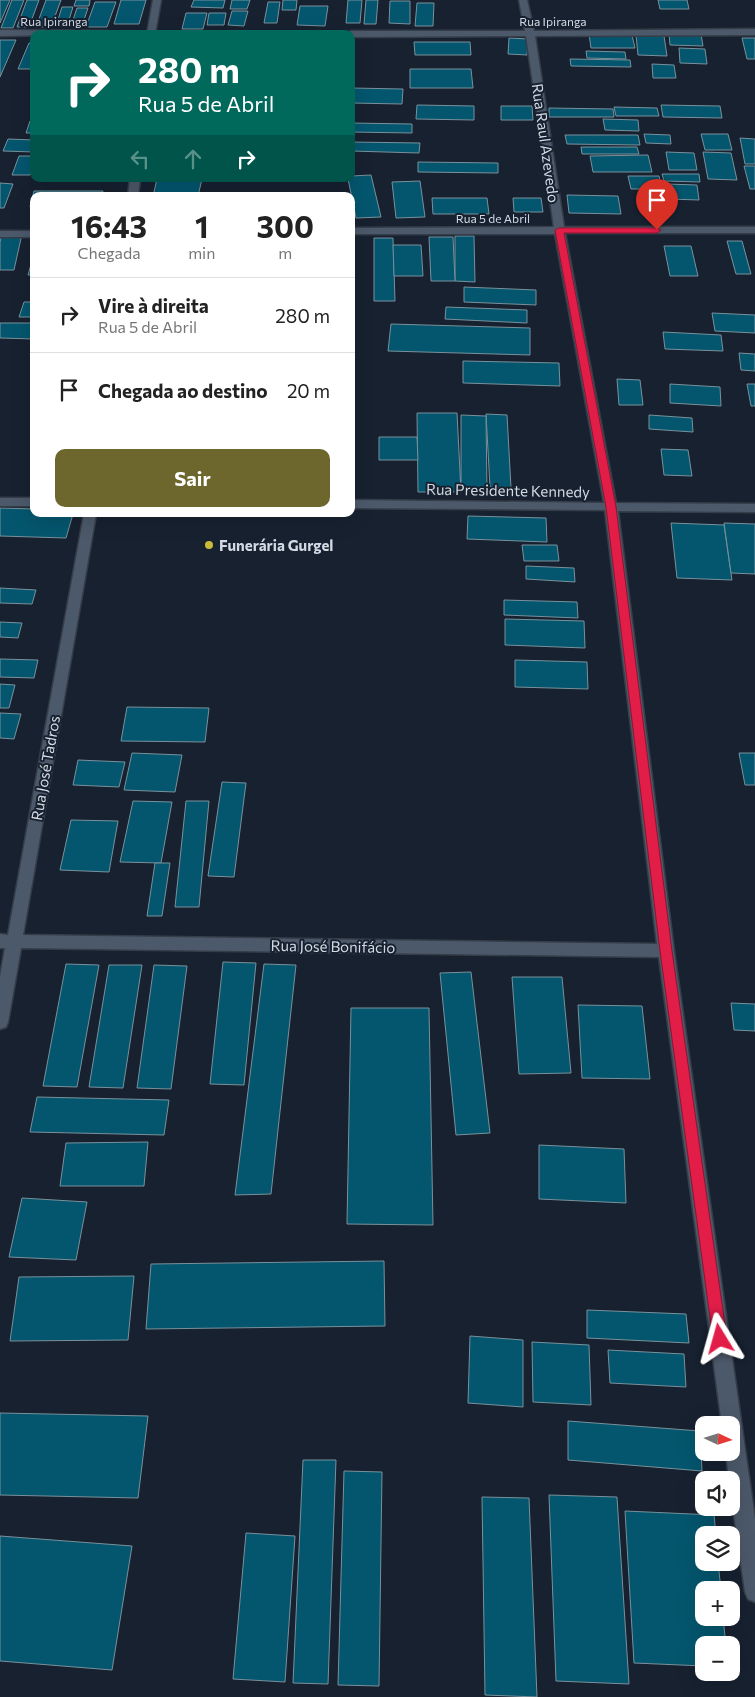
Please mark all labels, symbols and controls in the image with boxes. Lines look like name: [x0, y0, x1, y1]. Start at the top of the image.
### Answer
street label: Rua Ipiranga: [20, 14, 88, 28]
street label: Rua Ipiranga: [519, 14, 587, 28]
text: 280 m: [138, 47, 240, 90]
icon: right: [55, 50, 120, 115]
street label: Rua Raul Azevedo: [529, 82, 563, 204]
text: Rua 5 de Abril: [138, 90, 274, 117]
icon: left: [126, 145, 154, 173]
icon: ahead: [179, 145, 207, 173]
icon: right: [232, 145, 260, 173]
pin: [636, 179, 678, 230]
icon: arrive: [643, 186, 671, 214]
text: 16:43: [71, 207, 147, 244]
text: 1: [195, 207, 209, 244]
text: 300: [256, 207, 314, 244]
street label: Rua 5 de Abril: [456, 211, 530, 225]
text: Chegada: [78, 243, 141, 262]
text: min: [188, 243, 215, 262]
text: m: [278, 243, 292, 262]
text: Vire à direita: [98, 294, 209, 317]
icon: right: [55, 301, 83, 329]
text: 280 m: [275, 304, 330, 327]
text: Rua 5 de Abril: [98, 317, 197, 336]
icon: arrive: [55, 376, 83, 404]
text: Chegada ao destino: [98, 379, 268, 402]
text: 20 m: [287, 379, 330, 402]
button: Sair: [55, 449, 330, 507]
street label: Rua Presidente Kennedy: [426, 480, 590, 500]
place label: Funerária Gurgel: [219, 536, 333, 554]
marker: Funerária Gurgel: [203, 539, 215, 551]
street label: Rua José Tadros: [27, 714, 63, 822]
street label: Rua José Bonifácio: [270, 936, 396, 956]
position arrow: [693, 1312, 745, 1364]
north arrow: [695, 1416, 740, 1461]
map controls: [695, 1416, 740, 1681]
button: sound: [695, 1471, 740, 1516]
button: layers: [695, 1526, 740, 1571]
button: +: [695, 1581, 740, 1626]
button: −: [695, 1636, 740, 1681]

